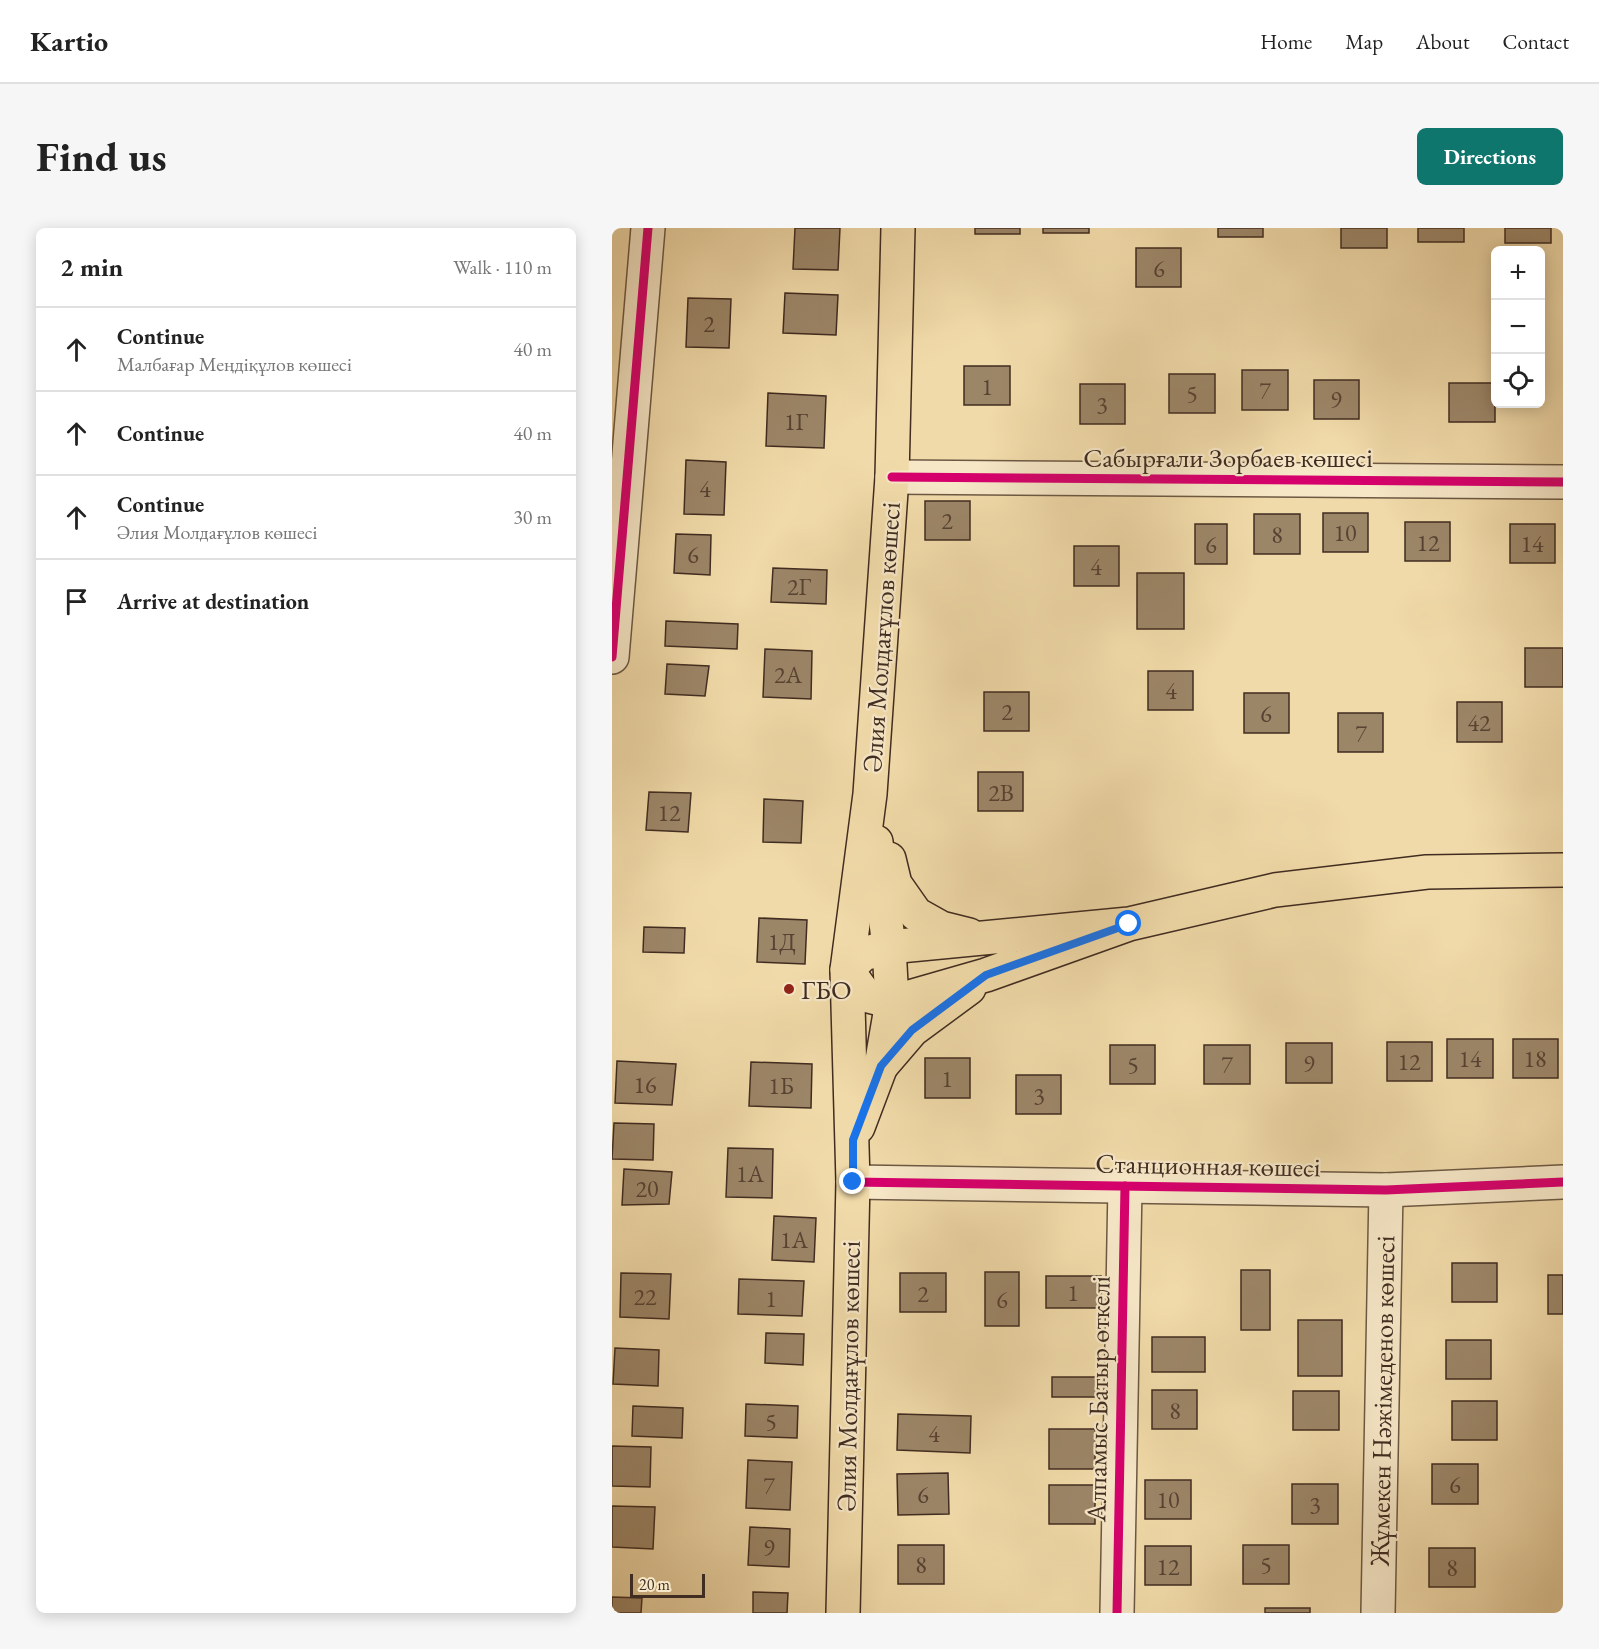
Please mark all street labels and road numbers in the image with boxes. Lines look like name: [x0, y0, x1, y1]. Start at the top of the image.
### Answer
street label: Сабырғали Зорбаев көшесі: [1083, 440, 1373, 475]
street label: Әлия Молдағұлов көшесі: [854, 500, 908, 773]
street label: Станционная көшесі: [1095, 1146, 1321, 1184]
street label: Жұмекен Нәжімеденов көшесі: [1362, 1235, 1402, 1568]
street label: Әлия Молдағұлов көшесі: [828, 1240, 868, 1512]
street label: Алпамыс Батыр өткелі: [1078, 1275, 1118, 1523]

